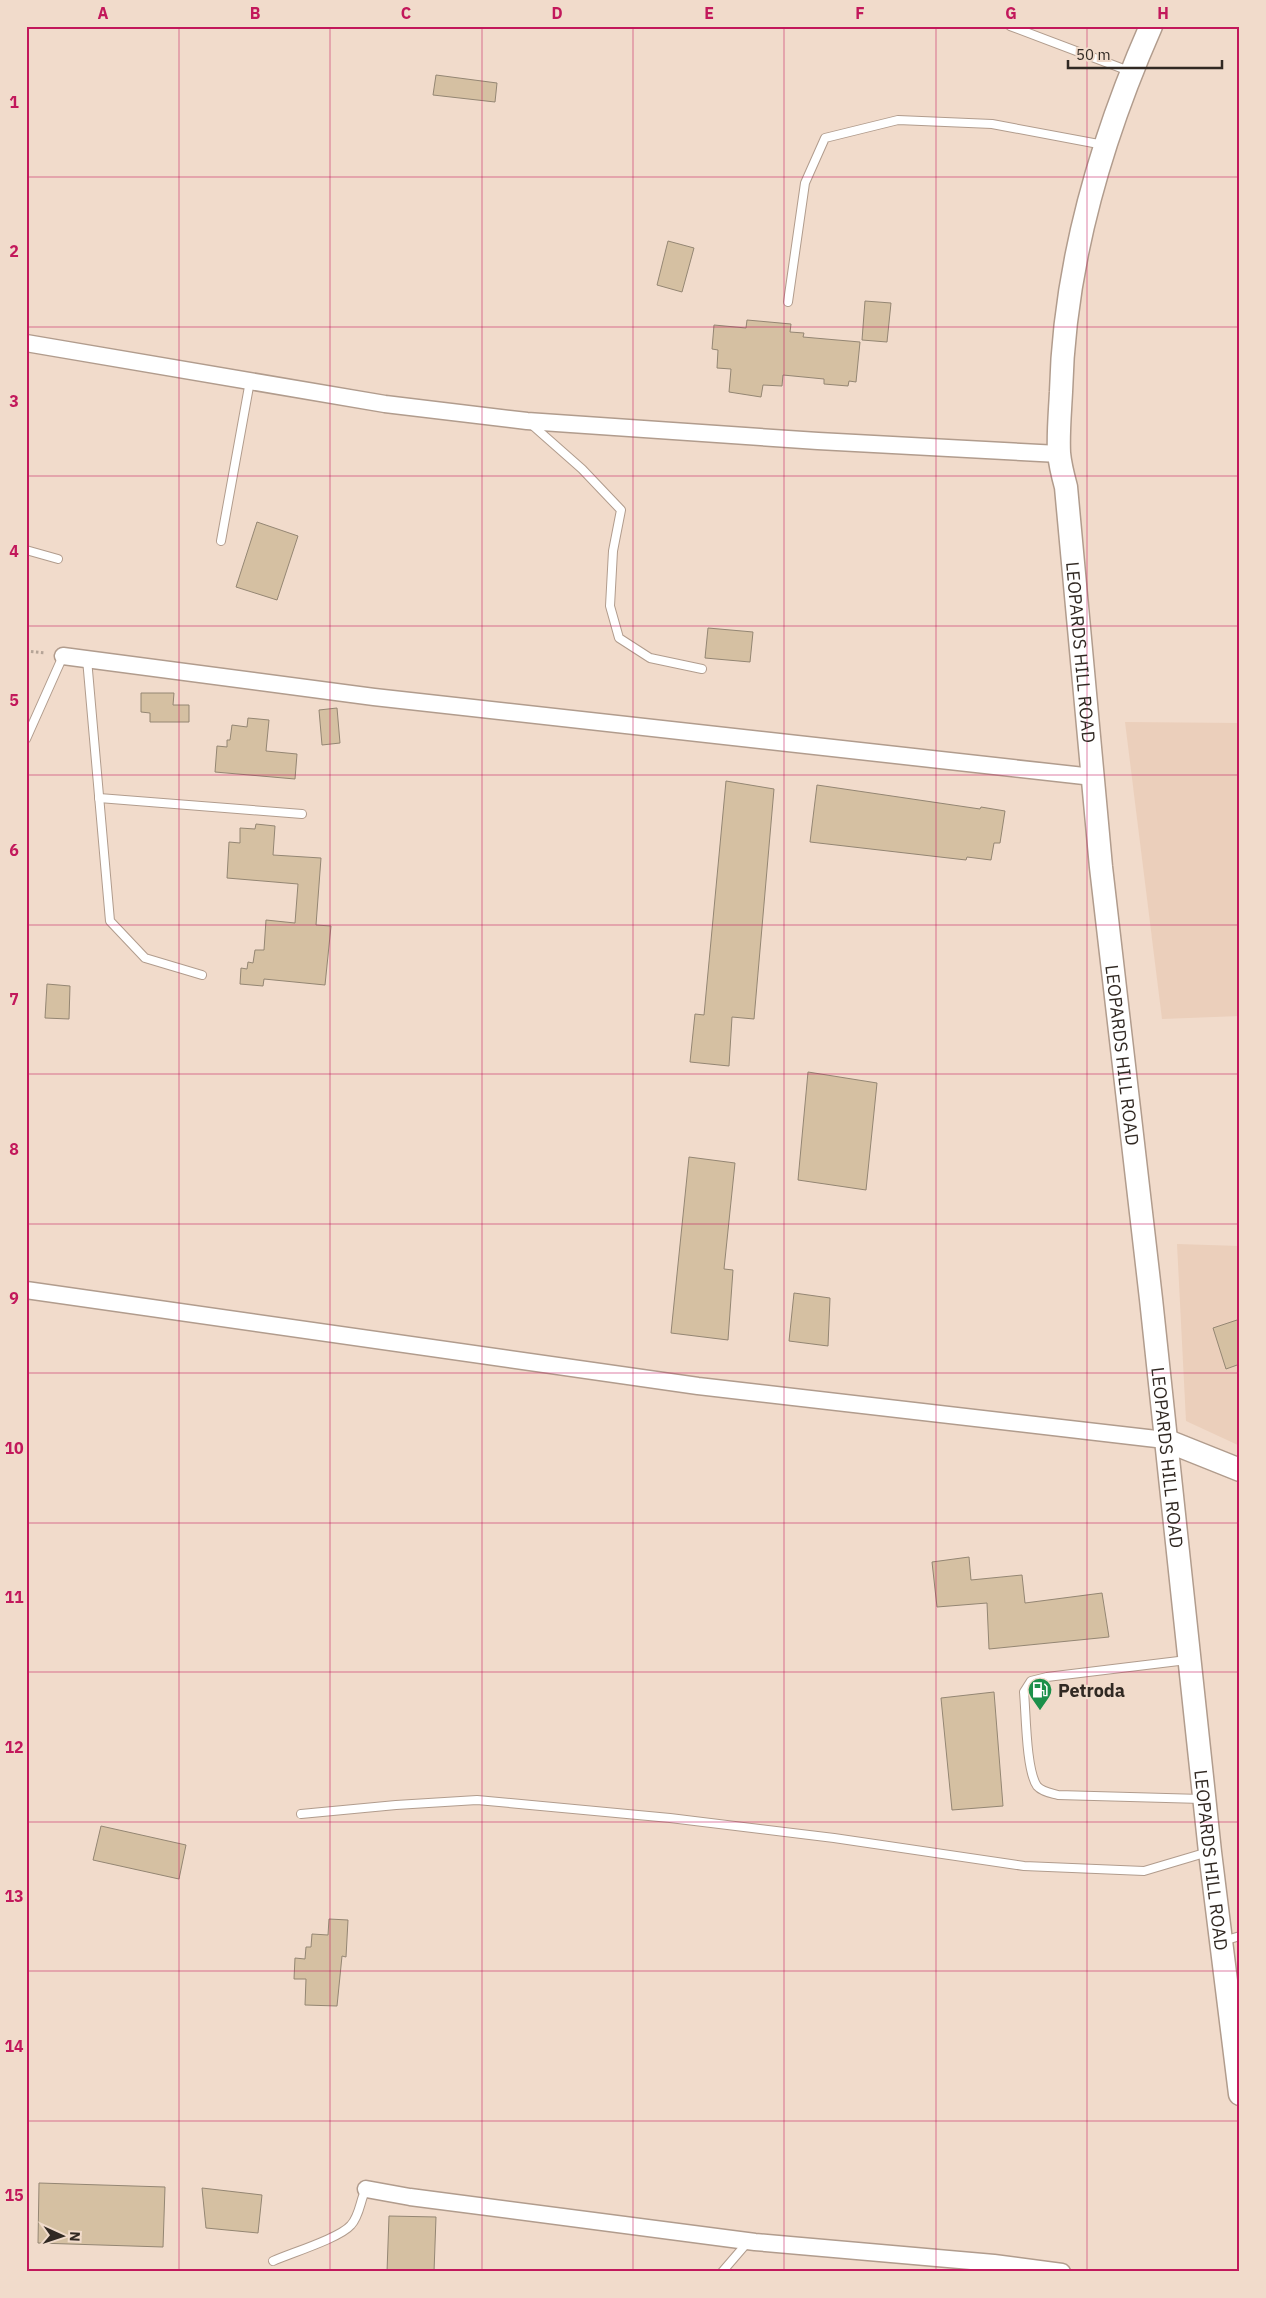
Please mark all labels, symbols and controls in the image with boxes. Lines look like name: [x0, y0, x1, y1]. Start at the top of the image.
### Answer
text: A: [98, 3, 109, 23]
text: B: [250, 3, 261, 23]
text: C: [401, 3, 411, 23]
text: D: [551, 3, 563, 23]
text: E: [704, 3, 714, 23]
text: F: [855, 3, 865, 23]
text: G: [1005, 3, 1017, 23]
text: H: [1157, 3, 1169, 23]
scale bar: [1068, 38, 1222, 70]
text: 50 m: [1076, 45, 1111, 64]
text: 1: [9, 92, 19, 112]
text: 2: [9, 241, 19, 261]
text: 3: [9, 391, 19, 411]
text: 4: [9, 541, 19, 561]
street label: LEOPARDS HILL ROAD: [1061, 561, 1101, 744]
text: 5: [9, 690, 19, 710]
text: 6: [9, 840, 19, 860]
street label: LEOPARDS HILL ROAD: [1101, 963, 1145, 1147]
text: 7: [9, 989, 19, 1009]
text: 8: [9, 1139, 19, 1159]
text: 9: [9, 1288, 19, 1308]
street label: LEOPARDS HILL ROAD: [1147, 1366, 1189, 1549]
text: 10: [4, 1438, 24, 1458]
text: 11: [4, 1587, 24, 1607]
fuel station icon: Petroda: [1027, 1677, 1053, 1711]
place label: Petroda: [1058, 1679, 1125, 1702]
text: 12: [4, 1737, 24, 1757]
street label: LEOPARDS HILL ROAD: [1190, 1769, 1234, 1952]
text: 13: [4, 1886, 24, 1906]
text: 14: [4, 2036, 24, 2056]
text: 15: [4, 2185, 24, 2205]
north arrow: [38, 2210, 88, 2260]
text: N: [66, 2231, 84, 2242]

